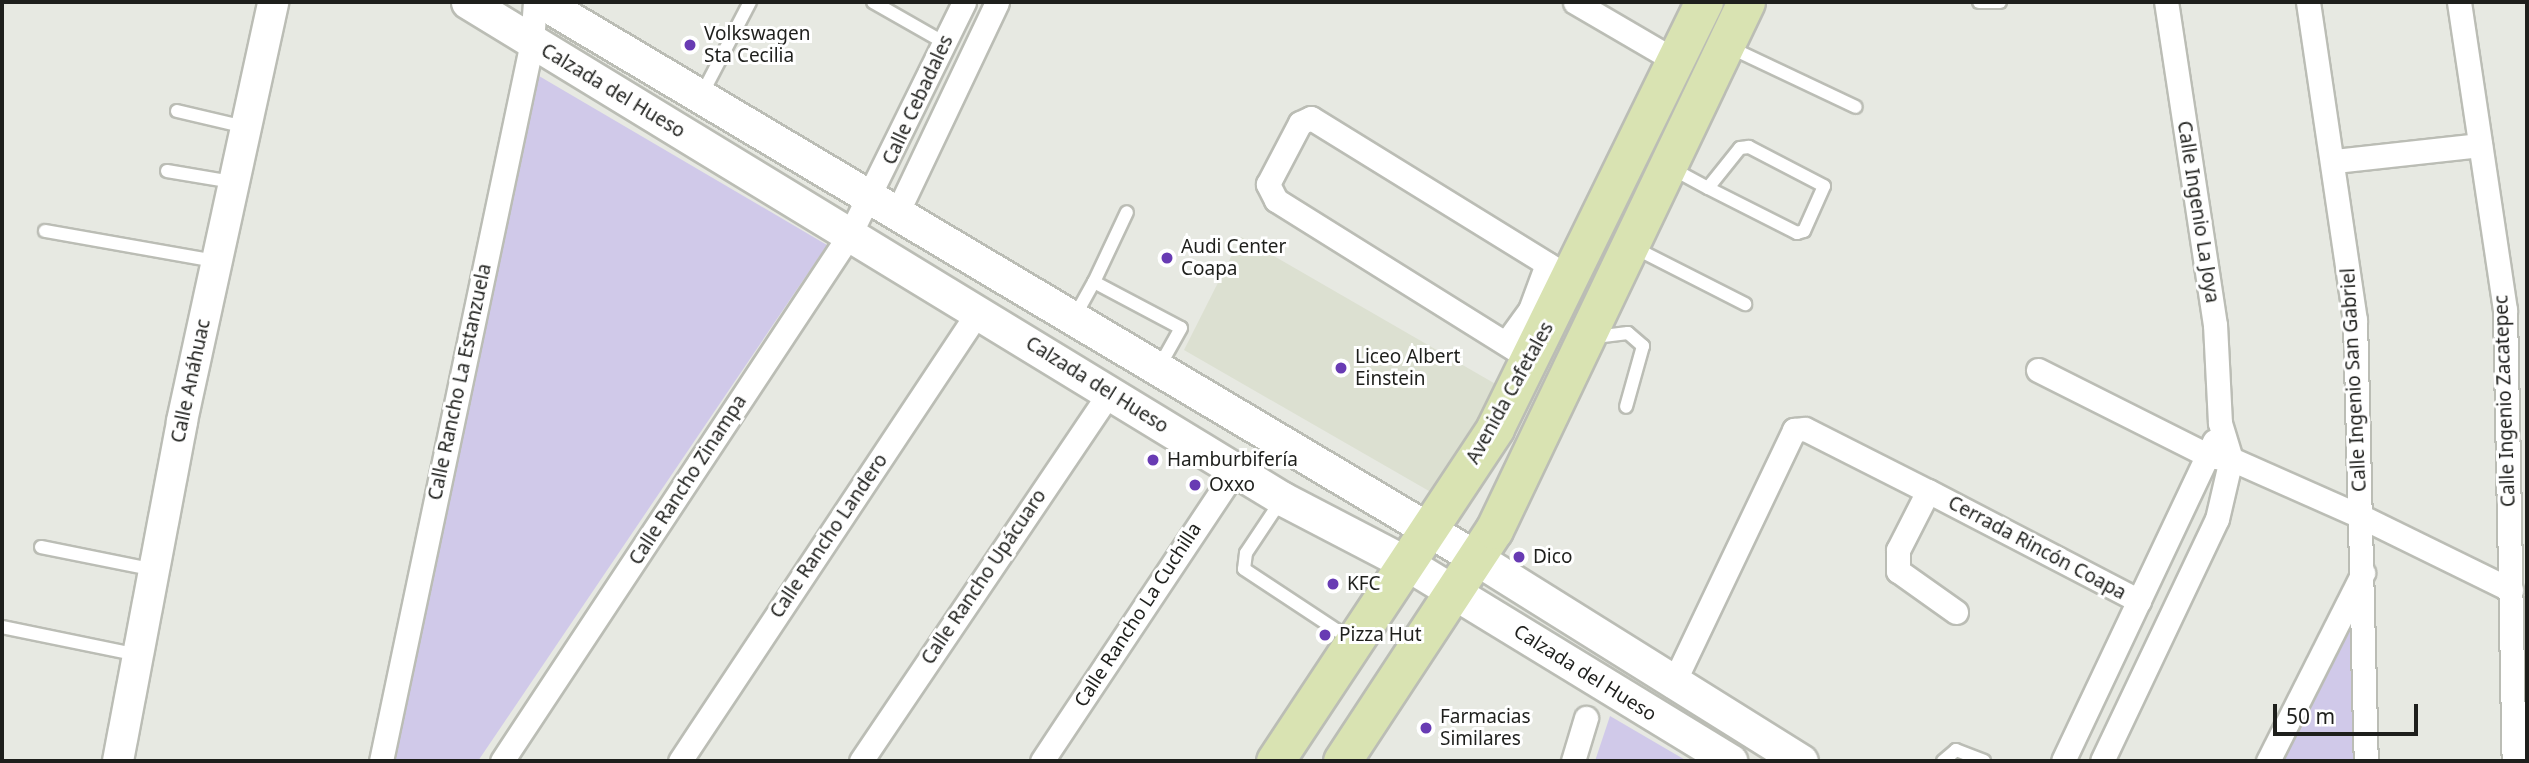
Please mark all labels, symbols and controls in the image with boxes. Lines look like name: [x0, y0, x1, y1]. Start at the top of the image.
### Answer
place label: Volkswagen Sta Cecilia: [704, 23, 810, 67]
street label: Calle Cebadales: [878, 32, 958, 168]
marker: Volkswagen Sta Cecilia: [682, 37, 698, 53]
street label: Calzada del Hueso: [537, 39, 689, 143]
street label: Calle Ingenio La Joya: [2172, 119, 2224, 305]
place label: Audi Center Coapa: [1181, 236, 1286, 280]
marker: Audi Center Coapa: [1159, 250, 1175, 266]
street label: Calle Rancho La Estanzuela: [424, 262, 496, 502]
street label: Calle Ingenio San Gabriel: [2337, 268, 2371, 492]
street label: Calle Ingenio Zacatepec: [2490, 295, 2520, 507]
street label: Calle Anáhuac: [167, 317, 215, 445]
street label: Avenida Cafetales: [1462, 318, 1558, 468]
street label: Calzada del Hueso: [1021, 332, 1173, 438]
place label: Liceo Albert Einstein: [1355, 346, 1460, 390]
marker: Liceo Albert Einstein: [1333, 360, 1349, 376]
street label: Calle Rancho Zinampa: [625, 391, 751, 569]
street label: Calle Rancho Landero: [765, 449, 893, 623]
place label: Hamburbifería: [1167, 449, 1298, 471]
marker: Hamburbifería: [1145, 452, 1161, 468]
place label: Oxxo: [1209, 474, 1255, 496]
marker: Oxxo: [1187, 477, 1203, 493]
street label: Calle Rancho Upácuaro: [917, 485, 1051, 669]
street label: Cerrada Rincón Coapa: [1944, 491, 2130, 605]
street label: Calle Rancho La Cuchilla: [1070, 519, 1206, 711]
place label: Dico: [1533, 546, 1572, 568]
marker: Dico: [1511, 549, 1527, 565]
place label: KFC: [1347, 573, 1381, 595]
marker: KFC: [1325, 576, 1341, 592]
street label: Calzada del Hueso: [1509, 620, 1661, 726]
place label: Pizza Hut: [1339, 624, 1422, 646]
marker: Pizza Hut: [1317, 627, 1333, 643]
scale bar: [2277, 690, 2422, 734]
text: 50 m: [2286, 702, 2335, 730]
place label: Farmacias Similares: [1440, 706, 1531, 750]
marker: Farmacias Similares: [1418, 720, 1434, 736]

